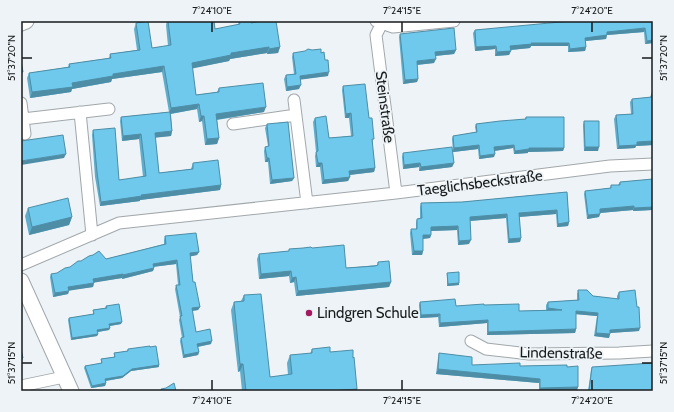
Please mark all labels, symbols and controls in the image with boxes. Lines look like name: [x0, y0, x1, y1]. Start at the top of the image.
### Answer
text: 7°24'10"E: [192, 4, 232, 17]
text: 7°24'15"E: [383, 4, 421, 17]
text: 7°24'20"E: [571, 4, 613, 17]
text: 51°37'20"N: [5, 35, 18, 81]
text: 51°37'20"N: [657, 35, 670, 81]
street label: Steinstraße: [372, 70, 398, 144]
street label: Taeglichsbeckstraße: [416, 166, 544, 200]
place label: Lindgren Schule: [317, 304, 419, 322]
marker: Lindgren Schule: [304, 308, 314, 318]
text: 51°37'15"N: [5, 342, 18, 384]
text: 51°37'15"N: [657, 342, 670, 384]
street label: Lindenstraße: [519, 343, 603, 363]
text: 7°24'10"E: [192, 394, 232, 407]
text: 7°24'15"E: [383, 394, 421, 407]
text: 7°24'20"E: [571, 394, 613, 407]

